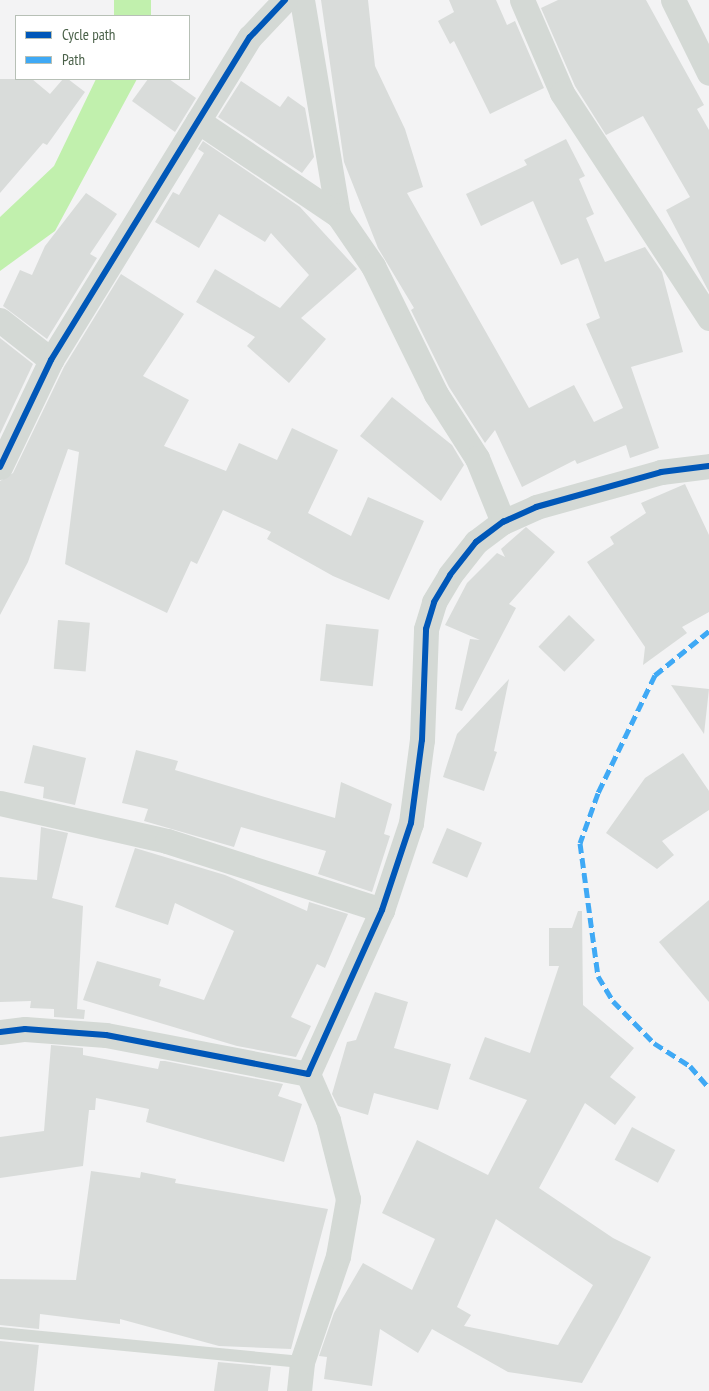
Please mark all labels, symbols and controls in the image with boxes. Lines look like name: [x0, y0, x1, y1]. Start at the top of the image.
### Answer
legend: [15, 15, 190, 80]
text: Cycle path: [62, 25, 115, 44]
text: Path: [62, 50, 85, 69]

